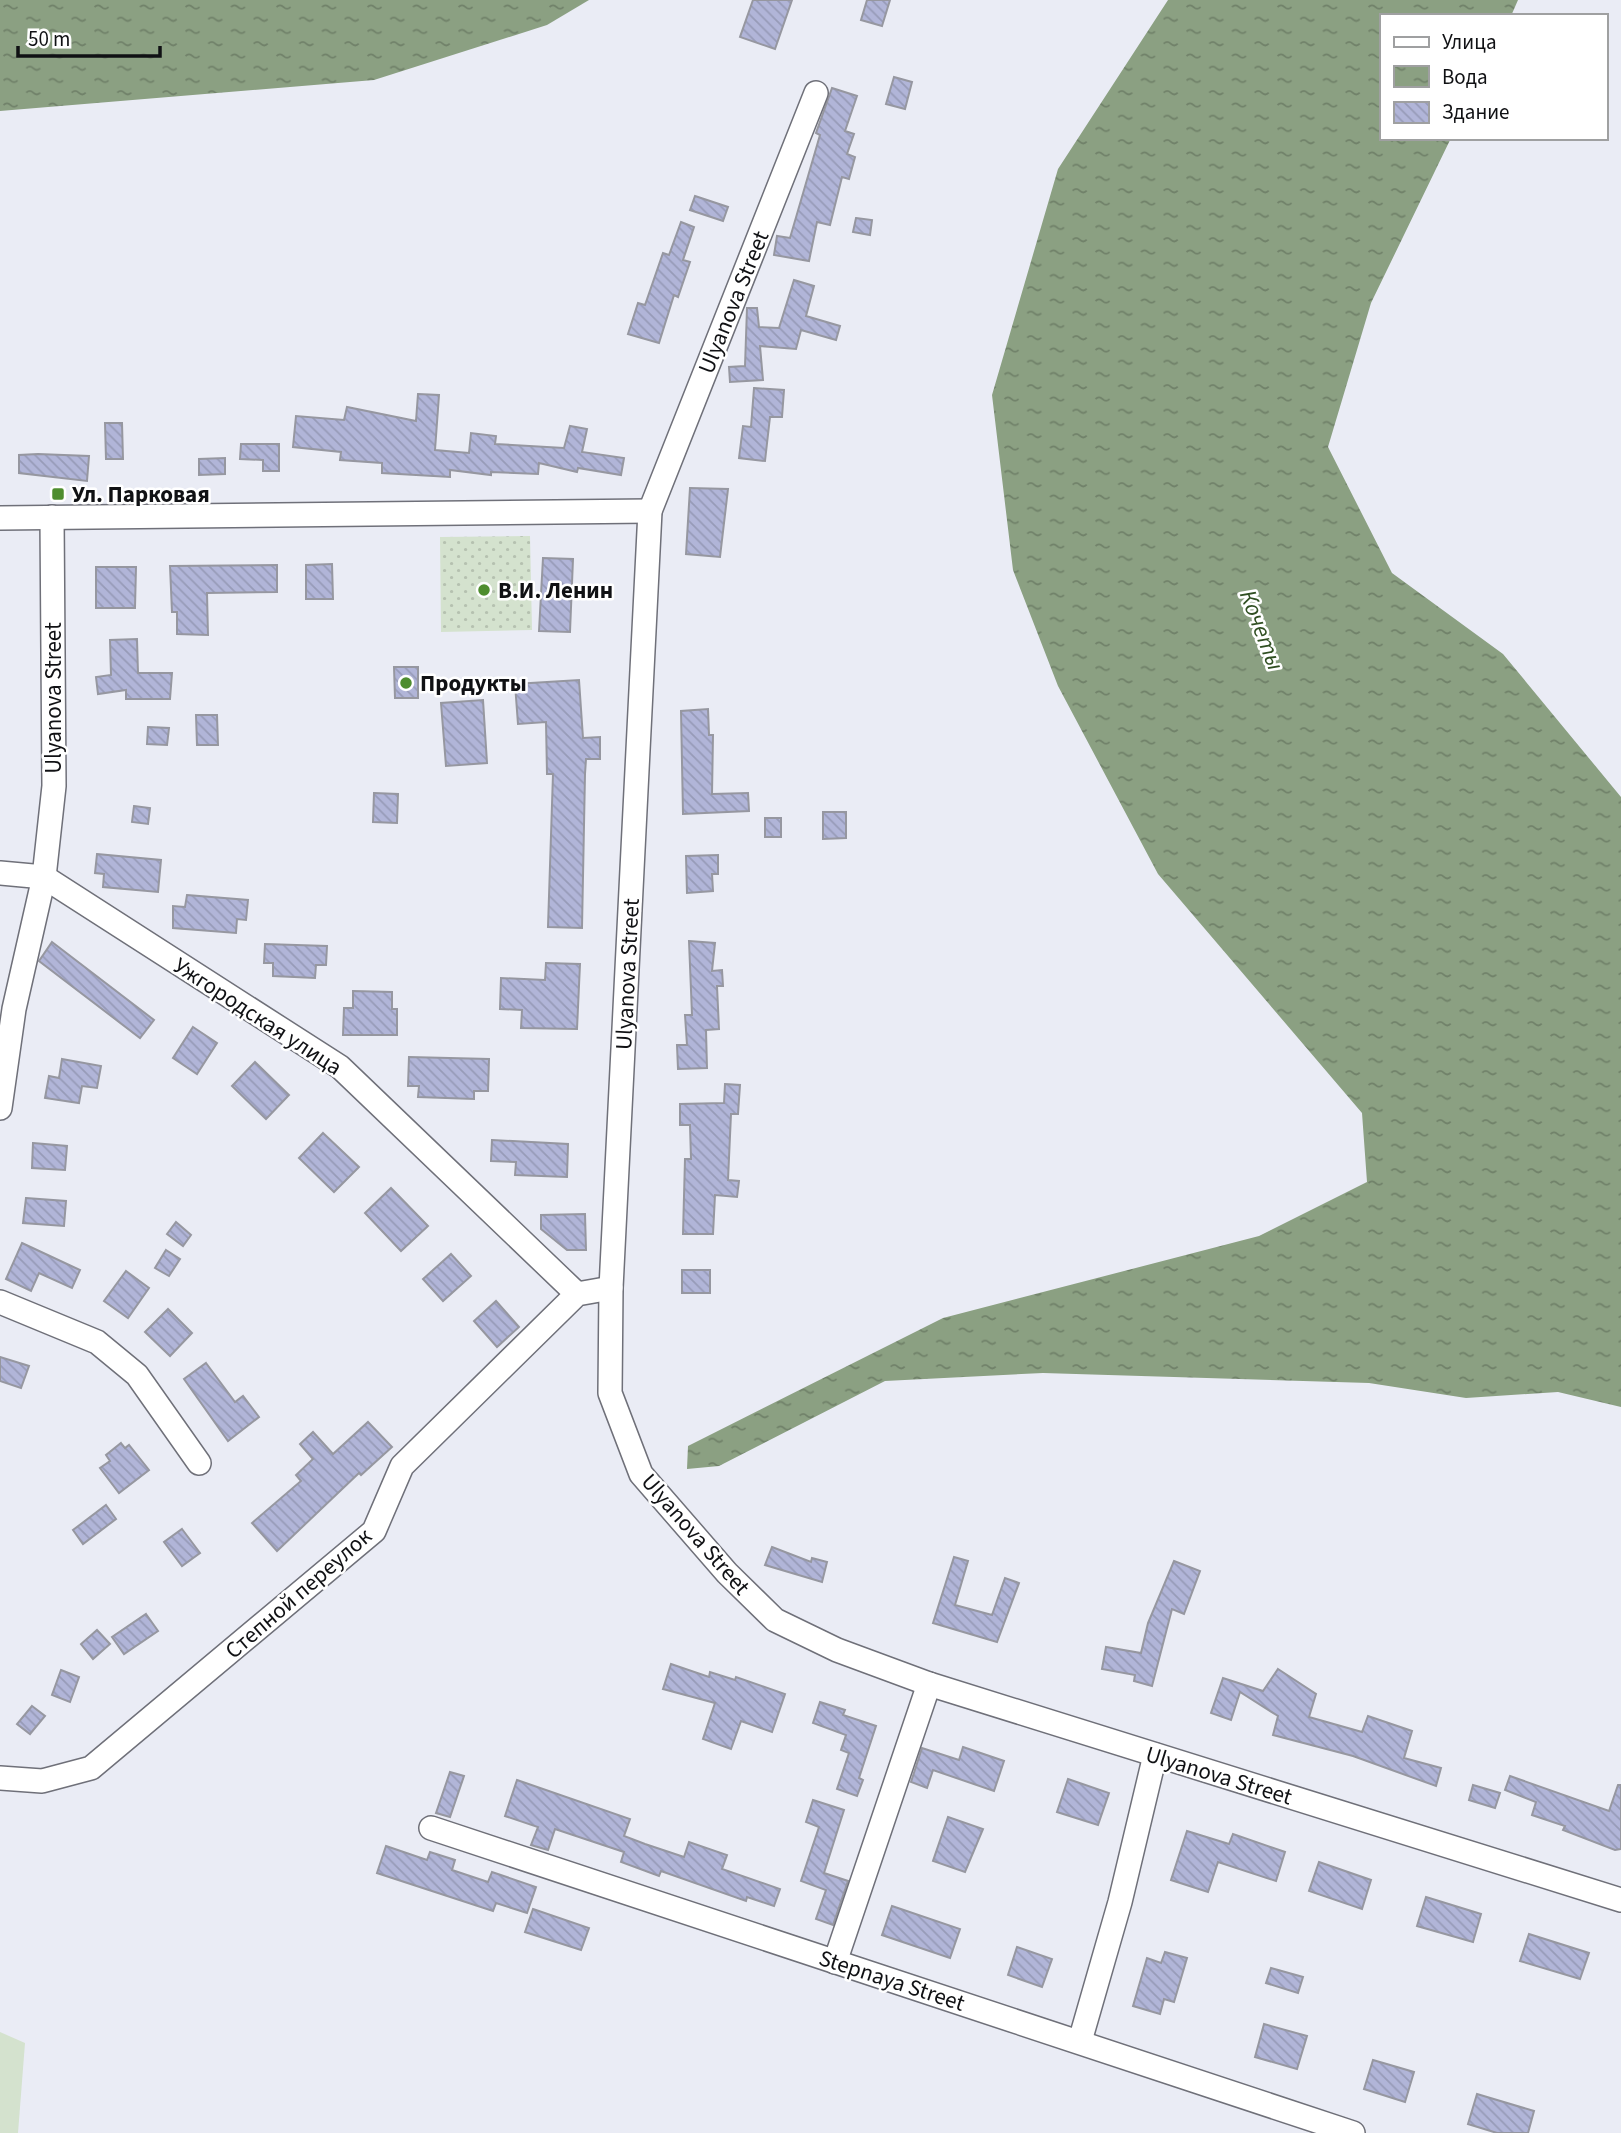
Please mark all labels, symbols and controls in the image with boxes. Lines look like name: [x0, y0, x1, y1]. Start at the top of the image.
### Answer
scale bar: [18, 14, 159, 58]
legend: [1380, 14, 1607, 140]
text: 50 m: [28, 24, 70, 54]
text: Улица: [1442, 27, 1497, 57]
text: Вода: [1442, 62, 1488, 92]
text: Здание: [1442, 97, 1510, 127]
street label: Ulyanova Street: [690, 226, 777, 379]
place label: Ул. Парковая: [72, 478, 210, 511]
marker: Ул. Парковая: [50, 486, 66, 502]
place label: В.И. Ленин: [498, 574, 613, 607]
marker: В.И. Ленин: [476, 582, 492, 598]
water label: Кочеты: [1230, 585, 1293, 676]
street label: Ulyanova Street: [37, 622, 70, 774]
place label: Продукты: [420, 667, 527, 700]
marker: Продукты: [398, 675, 414, 691]
street label: Ulyanova Street: [607, 897, 648, 1051]
street label: Ужгородская улица: [167, 949, 349, 1083]
street label: Ulyanova Street: [633, 1466, 758, 1603]
street label: Степной переулок: [218, 1520, 379, 1667]
street label: Ulyanova Street: [1142, 1738, 1296, 1813]
street label: Stepnaya Street: [815, 1941, 969, 2020]

